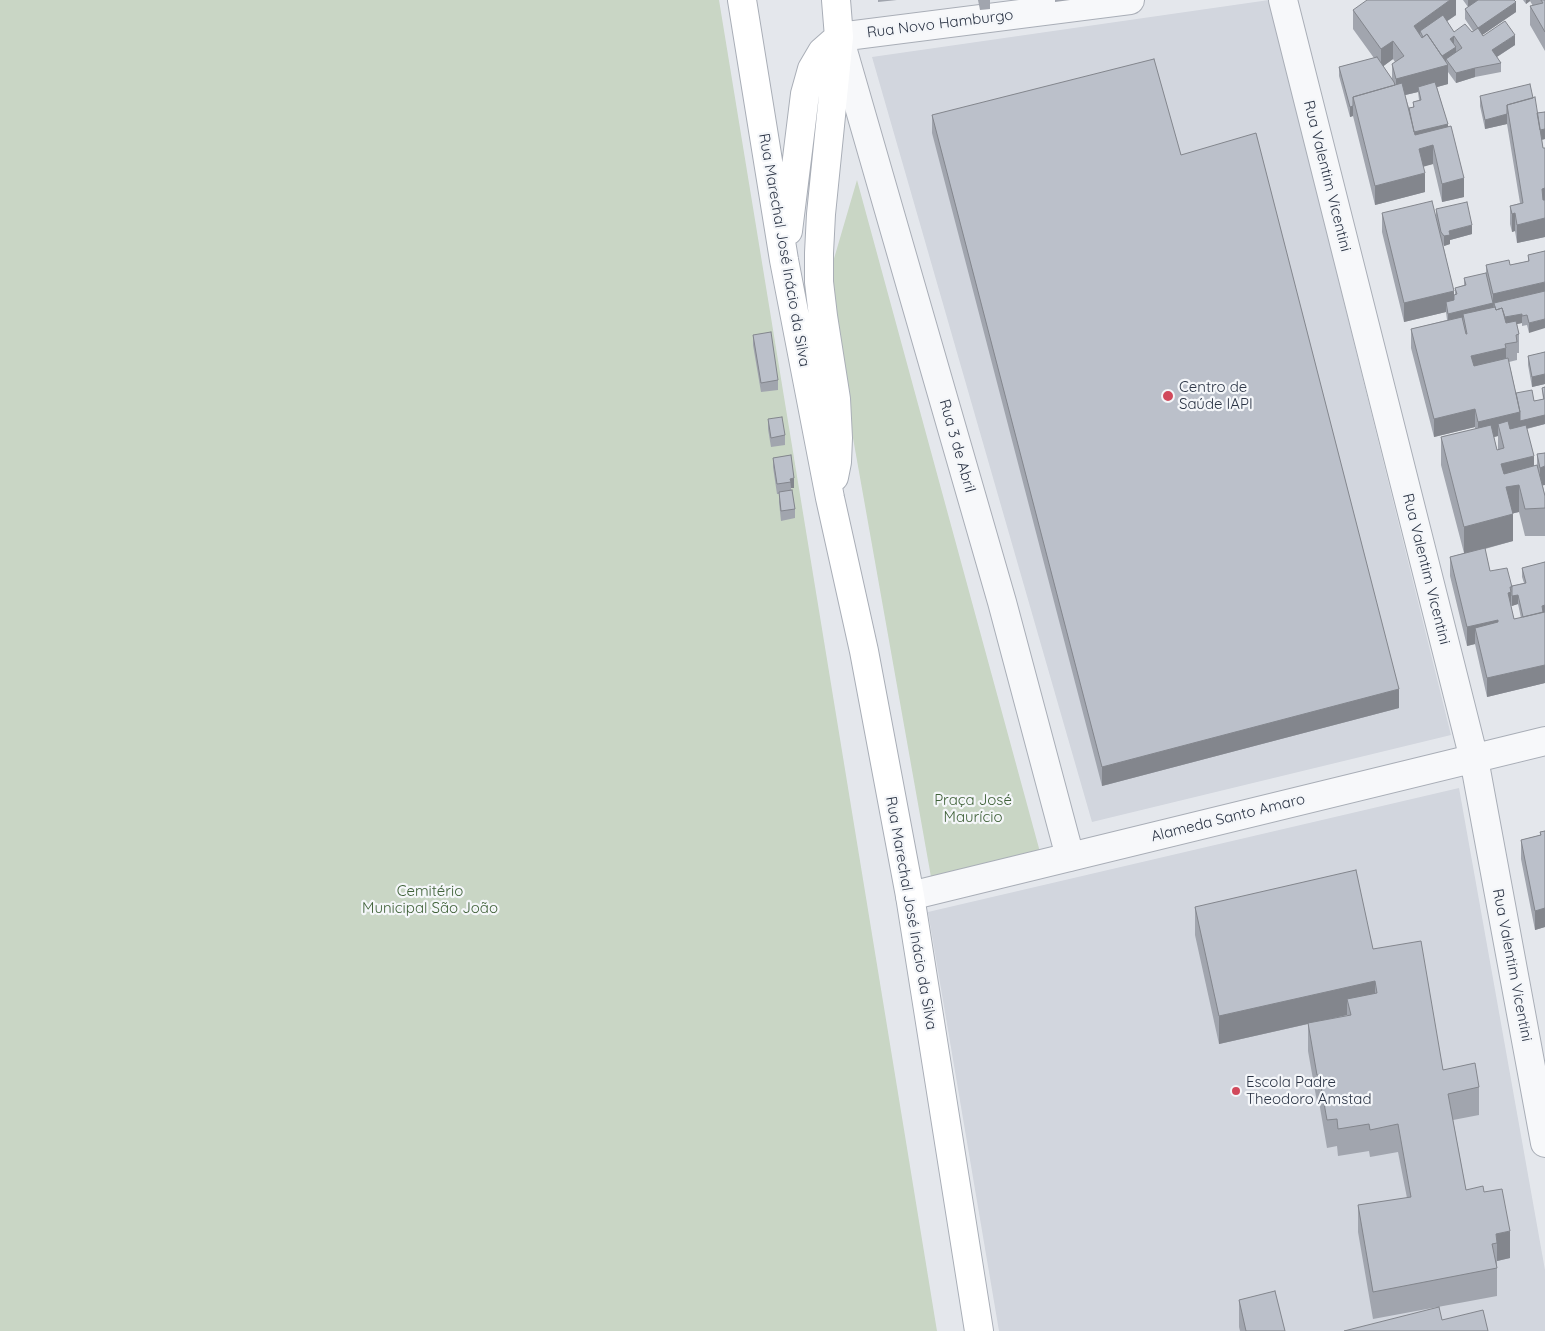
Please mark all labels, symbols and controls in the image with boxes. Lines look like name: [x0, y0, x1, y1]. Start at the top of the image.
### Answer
street label: Rua Novo Hamburgo: [866, 6, 1014, 42]
street label: Rua Valentim Vicentini: [1299, 98, 1355, 254]
street label: Rua Marechal José Inácio da Silva: [755, 132, 813, 368]
place label: Centro de Saúde IAPI: [1179, 378, 1253, 413]
marker: Centro de Saúde IAPI: [1161, 389, 1175, 403]
street label: Rua 3 de Abril: [935, 397, 979, 495]
street label: Rua Valentim Vicentini: [1398, 491, 1454, 647]
street label: Alameda Santo Amaro: [1149, 790, 1307, 846]
park label: Praça José Maurício: [934, 791, 1012, 826]
street label: Rua Marechal José Inácio da Silva: [882, 795, 940, 1031]
park label: Cemitério Municipal São João: [362, 882, 498, 917]
street label: Rua Valentim Vicentini: [1488, 887, 1536, 1043]
place label: Escola Padre Theodoro Amstad: [1246, 1073, 1372, 1108]
marker: Escola Padre Theodoro Amstad: [1230, 1085, 1242, 1097]

